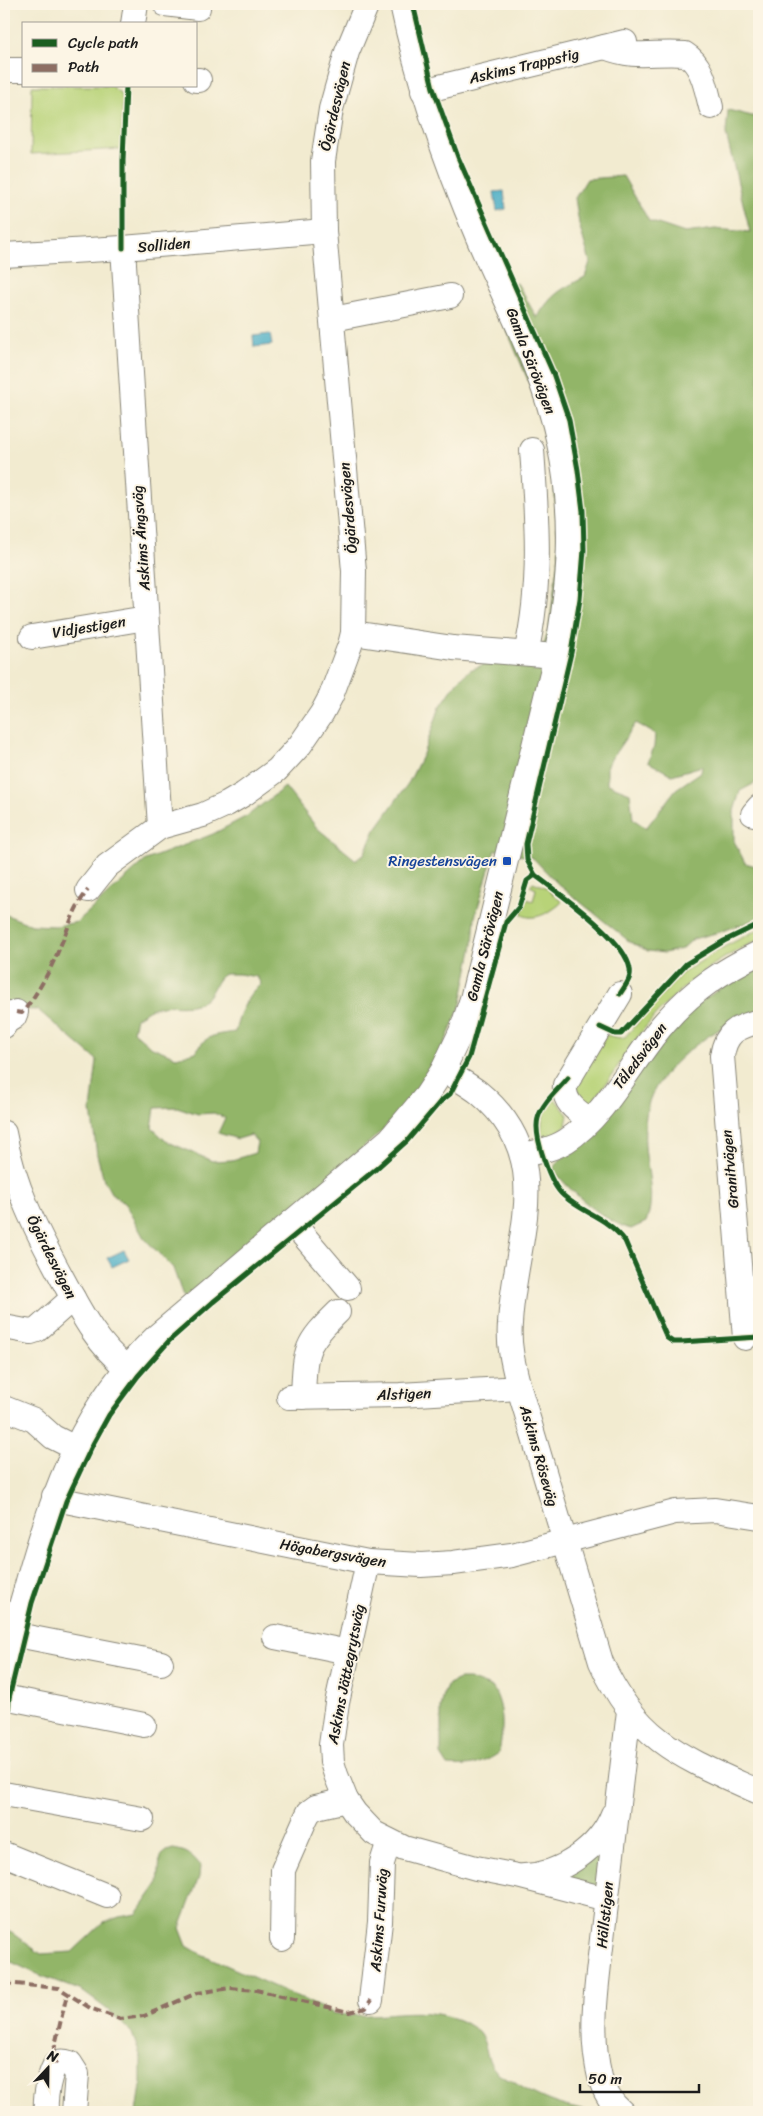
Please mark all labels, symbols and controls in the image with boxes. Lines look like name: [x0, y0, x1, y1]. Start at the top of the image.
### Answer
legend: [22, 22, 198, 88]
text: Cycle path: [68, 30, 139, 56]
street label: Askims Trappstig: [465, 41, 582, 92]
text: Path: [68, 54, 99, 80]
street label: Ögärdesvägen: [312, 59, 358, 153]
street label: Solliden: [136, 230, 192, 260]
street label: Gamla Särövägen: [499, 304, 563, 418]
street label: Ögärdesvägen: [331, 461, 365, 555]
street label: Askims Ängsväg: [124, 484, 158, 593]
street label: Vidjestigen: [51, 608, 127, 646]
place label: Ringestensvägen: [388, 848, 497, 874]
marker: Ringestensvägen: [501, 855, 513, 867]
street label: Gamla Särövägen: [459, 888, 511, 1004]
street label: Tåledsvägen: [606, 1017, 674, 1095]
street label: Granitvägen: [714, 1129, 746, 1209]
street label: Ögärdesvägen: [20, 1210, 84, 1304]
street label: Alstigen: [375, 1380, 432, 1408]
street label: Askims Röseväg: [512, 1401, 566, 1510]
street label: Högabergsvägen: [278, 1531, 388, 1575]
street label: Askims Jättegrytsväg: [319, 1601, 372, 1747]
street label: Askims Furuväg: [362, 1867, 396, 1974]
street label: Hällstigen: [589, 1880, 621, 1950]
text: N: [43, 2043, 62, 2070]
north arrow: [22, 2044, 72, 2094]
scale bar: [580, 2061, 699, 2093]
text: 50 m: [588, 2066, 623, 2092]

